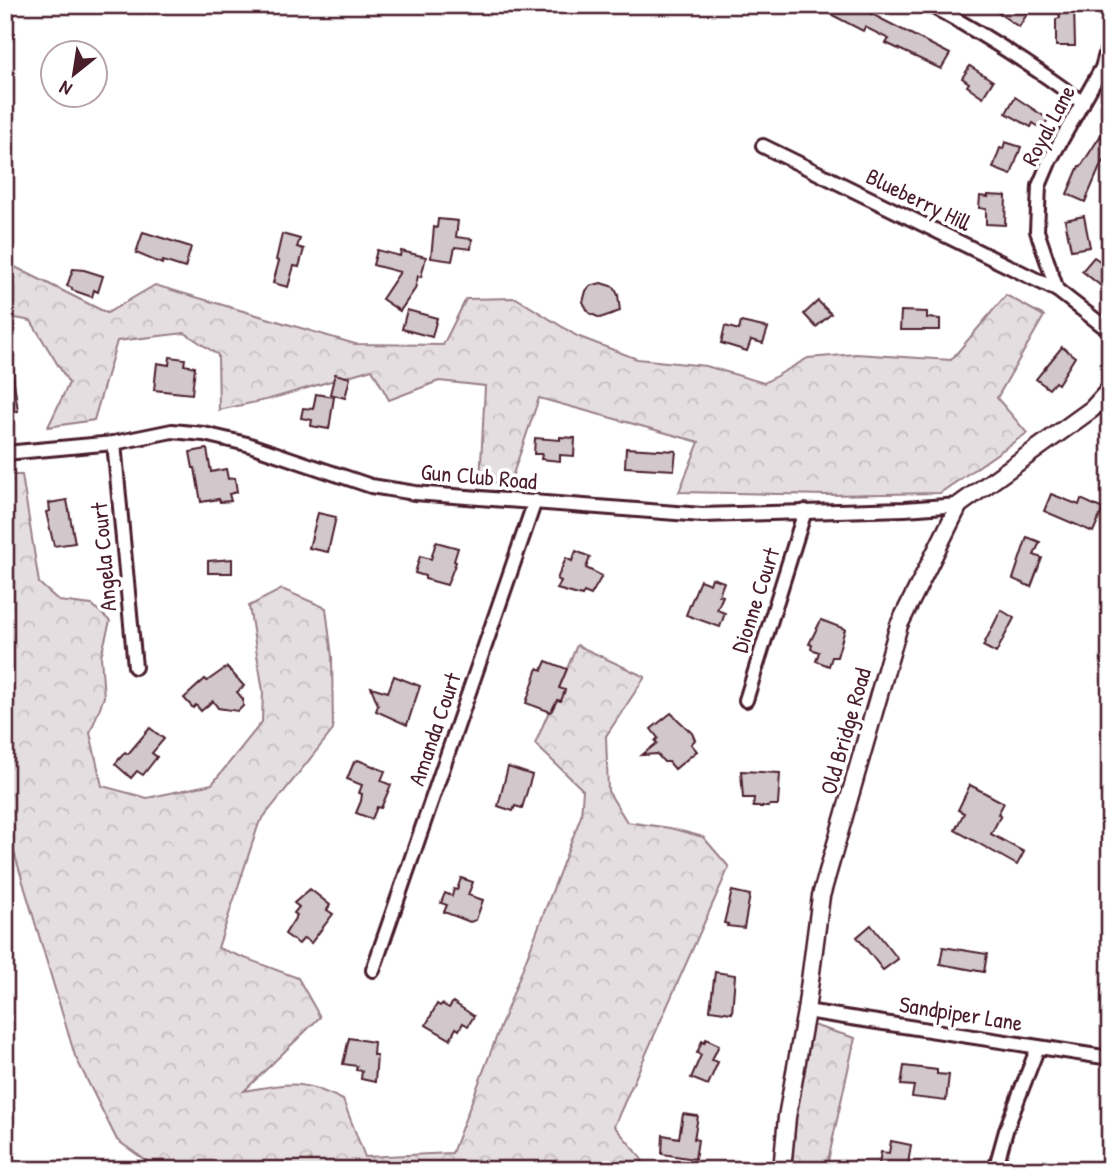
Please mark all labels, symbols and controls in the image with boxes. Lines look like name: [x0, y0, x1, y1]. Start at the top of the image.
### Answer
north arrow: [38, 38, 108, 108]
text: N: [55, 75, 76, 103]
street label: Royal Lane: [1014, 79, 1082, 171]
street label: Blueberry Hill: [861, 160, 978, 238]
street label: Gun Club Road: [420, 455, 538, 497]
street label: Angela Court: [83, 500, 123, 613]
street label: Dionne Court: [724, 543, 787, 656]
street label: Old Bridge Road: [812, 664, 878, 798]
street label: Amanda Court: [400, 667, 468, 790]
street label: Sandpiper Lane: [897, 988, 1025, 1038]

